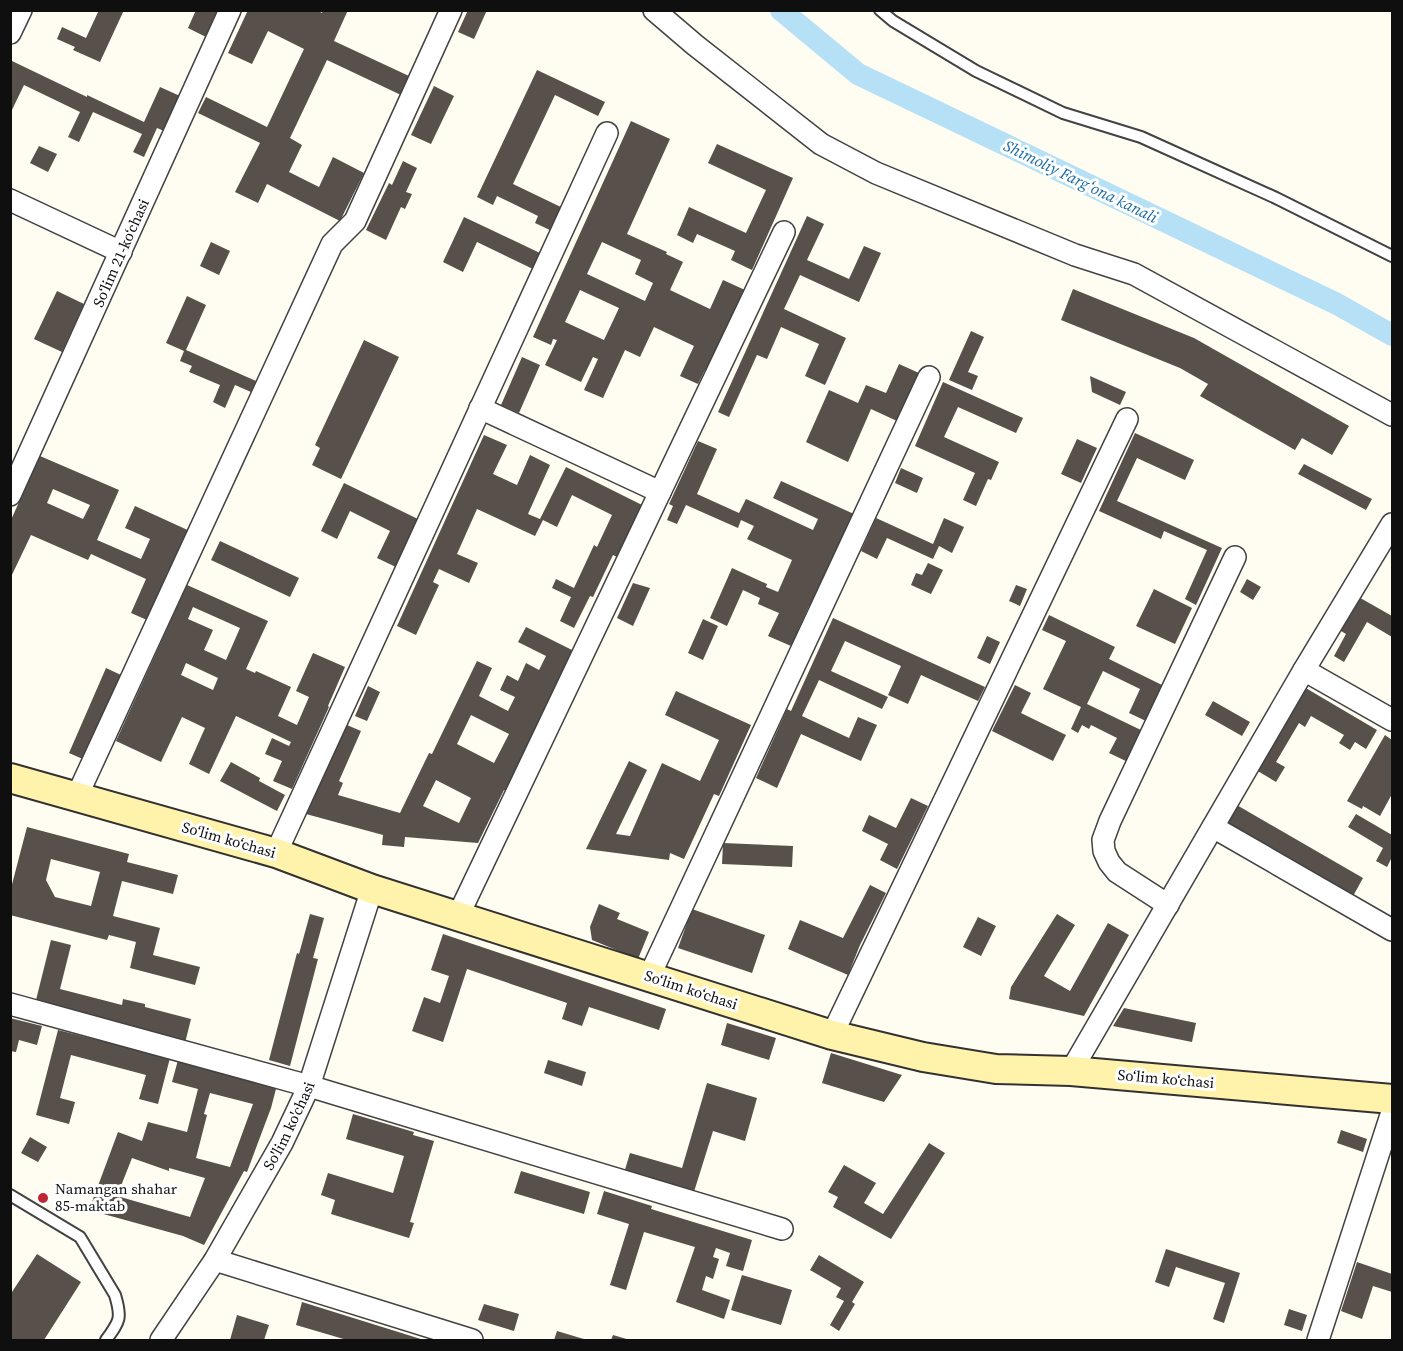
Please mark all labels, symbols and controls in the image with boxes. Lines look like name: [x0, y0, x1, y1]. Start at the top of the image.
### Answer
water label: Shimoliy Fargʻona kanali: [1000, 134, 1162, 228]
street label: Soʻlim 21-koʻchasi: [87, 195, 154, 310]
street label: Soʻlim koʻchasi: [180, 816, 279, 863]
street label: Soʻlim koʻchasi: [642, 965, 740, 1014]
street label: Soʻlim koʻchasi: [1117, 1064, 1215, 1093]
street label: So'lim ko'chasi: [258, 1079, 320, 1174]
place label: Namangan shahar 85-maktab: [55, 1178, 178, 1216]
marker: Namangan shahar 85-maktab: [36, 1191, 50, 1205]

